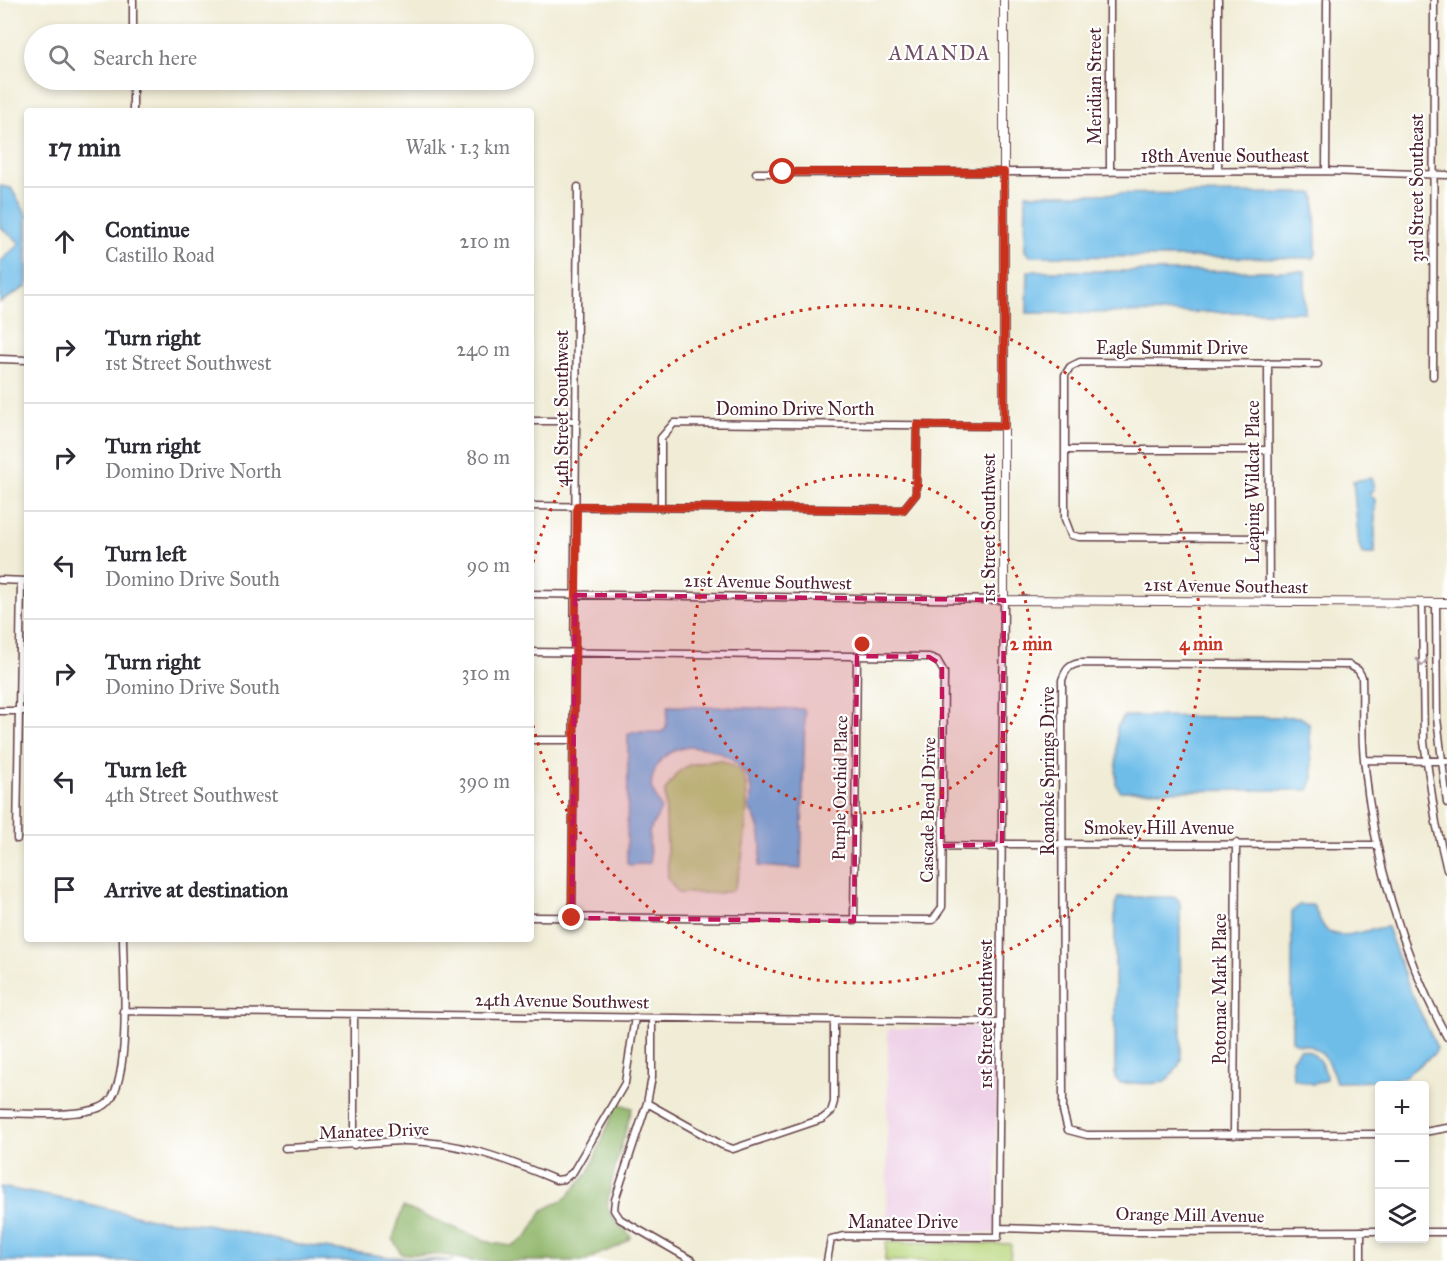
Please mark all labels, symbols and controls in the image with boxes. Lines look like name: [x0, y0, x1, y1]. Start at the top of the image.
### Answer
search box: [24, 24, 534, 90]
street label: Meridian Street: [1084, 27, 1106, 145]
icon: search: [45, 41, 78, 74]
district label: AMANDA: [888, 41, 991, 65]
text: Search here: [93, 44, 197, 71]
street label: 3rd Street Southeast: [1406, 113, 1428, 262]
text: 17 min: [48, 131, 121, 163]
text: Walk · 1.3 km: [405, 135, 510, 159]
street label: 18th Avenue Southeast: [1141, 145, 1310, 167]
route start: [769, 158, 795, 184]
text: Continue: [105, 216, 190, 243]
icon: ahead: [48, 225, 81, 258]
text: 210 m: [460, 229, 510, 253]
text: Castillo Road: [105, 243, 215, 267]
text: Turn right: [105, 324, 201, 351]
street label: 4th Street Southwest: [551, 329, 573, 486]
icon: right: [48, 333, 81, 366]
text: 240 m: [456, 337, 510, 361]
street label: Eagle Summit Drive: [1096, 337, 1248, 360]
text: 1st Street Southwest: [105, 351, 272, 375]
street label: Domino Drive North: [716, 398, 874, 420]
street label: Leaping Wildcat Place: [1242, 400, 1265, 564]
text: Turn right: [105, 432, 201, 459]
icon: right: [48, 441, 81, 474]
text: 80 m: [467, 445, 510, 469]
street label: 1st Street Southwest: [978, 452, 1000, 603]
text: Domino Drive North: [105, 459, 282, 483]
text: Turn left: [105, 540, 187, 567]
icon: left: [48, 549, 81, 582]
text: 90 m: [467, 553, 510, 577]
text: Domino Drive South: [105, 567, 280, 591]
street label: 21st Avenue Southwest: [684, 570, 853, 594]
street label: 21st Avenue Southeast: [1144, 574, 1309, 598]
text: 2 min: [1010, 633, 1053, 655]
text: 4 min: [1179, 633, 1223, 656]
centre of rings: [852, 634, 872, 654]
text: Turn right: [105, 648, 201, 675]
icon: right: [48, 657, 81, 690]
one-way arrow: [1416, 657, 1428, 666]
text: 310 m: [461, 661, 510, 685]
text: Domino Drive South: [105, 675, 280, 699]
street label: Roanoke Springs Drive: [1037, 687, 1060, 855]
street label: Purple Orchid Place: [828, 715, 852, 861]
street label: Cascade Bend Drive: [916, 737, 940, 883]
text: Turn left: [105, 756, 187, 783]
icon: left: [48, 765, 81, 798]
text: 390 m: [459, 769, 510, 793]
text: 4th Street Southwest: [105, 783, 279, 807]
street label: Smokey Hill Avenue: [1084, 817, 1234, 839]
icon: arrive: [48, 873, 81, 906]
text: Arrive at destination: [105, 876, 288, 903]
route end: [558, 904, 584, 930]
street label: Potomac Mark Place: [1209, 913, 1231, 1065]
street label: 1st Street Southwest: [975, 938, 997, 1089]
street label: 24th Avenue Southwest: [475, 988, 650, 1014]
map controls: [1375, 1081, 1429, 1243]
button: +: [1375, 1081, 1429, 1135]
street label: Manatee Drive: [318, 1118, 430, 1144]
button: −: [1375, 1135, 1429, 1189]
button: layers: [1375, 1189, 1429, 1243]
street label: Orange Mill Avenue: [1115, 1203, 1265, 1228]
street label: Manatee Drive: [848, 1211, 958, 1233]

